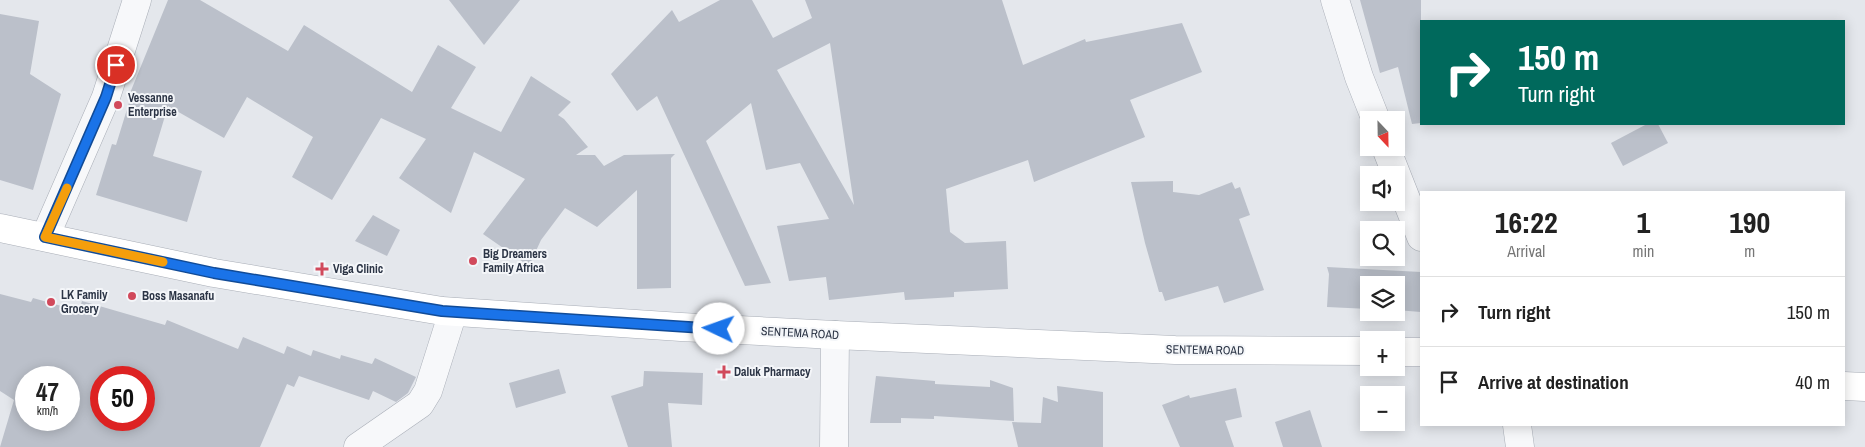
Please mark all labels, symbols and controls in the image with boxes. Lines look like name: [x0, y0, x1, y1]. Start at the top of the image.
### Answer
text: 150 m: [1518, 34, 1599, 81]
icon: right: [1435, 40, 1500, 105]
pin: [95, 44, 137, 86]
icon: arrive: [102, 51, 130, 79]
text: Turn right: [1518, 79, 1595, 109]
place label: Vessanne Enterprise: [128, 90, 177, 120]
marker: Vessanne Enterprise: [112, 99, 124, 111]
north arrow: [1360, 111, 1405, 156]
map controls: [1360, 111, 1405, 431]
button: sound: [1360, 166, 1405, 211]
text: 16:22: [1495, 202, 1558, 242]
text: 1: [1637, 202, 1650, 242]
text: 190: [1729, 202, 1770, 242]
button: search: [1360, 221, 1405, 266]
text: Arrival: [1507, 240, 1545, 262]
text: min: [1632, 240, 1654, 262]
text: m: [1744, 240, 1755, 262]
place label: Big Dreamers Family Africa: [483, 246, 548, 276]
marker: Big Dreamers Family Africa: [467, 255, 479, 267]
place label: Viga Clinic: [333, 261, 384, 277]
marker: Viga Clinic: [315, 262, 329, 276]
button: layers: [1360, 276, 1405, 321]
place label: LK Family Grocery: [61, 287, 108, 317]
place label: Boss Masanafu: [142, 288, 214, 304]
marker: Boss Masanafu: [126, 290, 138, 302]
marker: LK Family Grocery: [45, 296, 57, 308]
icon: right: [1435, 298, 1463, 326]
text: Turn right: [1478, 299, 1550, 325]
text: 150 m: [1787, 299, 1830, 325]
position arrow: [692, 302, 744, 354]
street label: SENTEMA ROAD: [761, 323, 839, 343]
button: +: [1360, 331, 1405, 376]
street label: SENTEMA ROAD: [1166, 341, 1244, 359]
place label: Daluk Pharmacy: [734, 364, 811, 380]
speed limit sign: 50: [90, 366, 155, 431]
marker: Daluk Pharmacy: [718, 366, 730, 378]
icon: arrive: [1435, 368, 1463, 396]
text: Arrive at destination: [1478, 369, 1629, 395]
text: 40 m: [1795, 369, 1830, 395]
text: 47: [36, 375, 59, 409]
button: −: [1360, 386, 1405, 431]
text: km/h: [37, 403, 58, 419]

